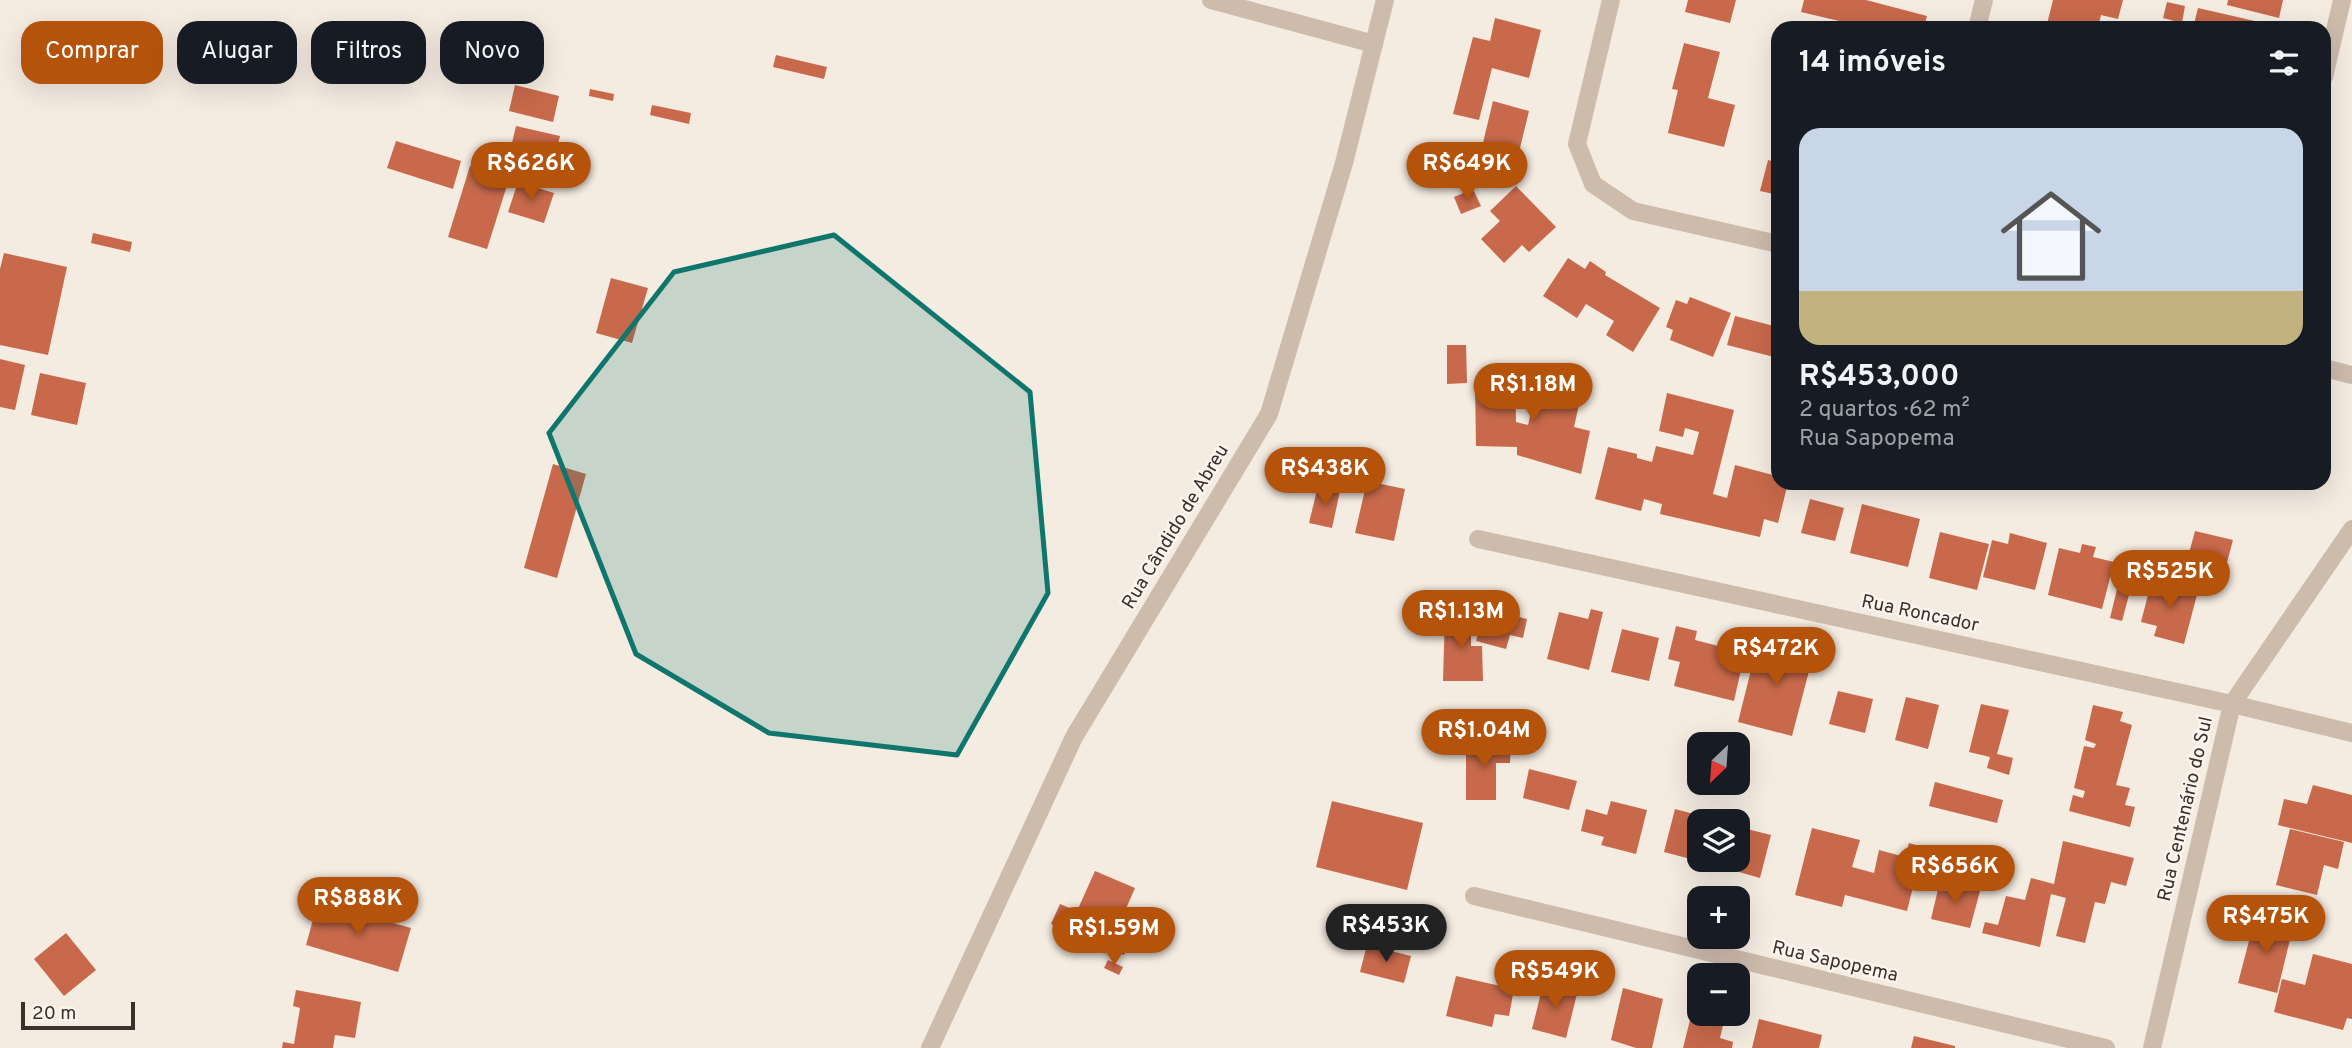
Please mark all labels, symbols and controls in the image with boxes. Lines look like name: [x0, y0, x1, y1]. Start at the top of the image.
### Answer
chip: Comprar: [21, 21, 163, 84]
chip: Alugar: [177, 21, 297, 84]
chip: Filtros: [311, 21, 426, 84]
chip: Novo: [440, 21, 544, 84]
icon: filters: [2265, 44, 2303, 82]
text: 14 imóveis: [1799, 45, 1946, 82]
pin: R$626K: [474, 142, 588, 202]
pin: R$649K: [1410, 142, 1524, 202]
text: R$626K: [487, 150, 575, 179]
text: R$649K: [1422, 150, 1512, 179]
icon: home: [1988, 173, 2114, 299]
text: R$453,000: [1799, 359, 1960, 396]
pin: R$1.18M: [1468, 364, 1598, 423]
text: R$1.18M: [1490, 371, 1576, 400]
text: 2 quartos · 62 m²: [1799, 396, 1970, 425]
text: Rua Sapopema: [1799, 425, 1954, 454]
street label: Rua Cândido de Abreu: [1117, 440, 1235, 614]
pin: R$438K: [1268, 448, 1382, 507]
text: R$438K: [1281, 455, 1369, 484]
pin: R$525K: [2113, 550, 2227, 610]
text: R$525K: [2126, 558, 2214, 587]
pin: R$1.13M: [1396, 590, 1526, 650]
street label: Rua Roncador: [1859, 590, 1982, 638]
text: R$1.13M: [1418, 598, 1504, 627]
pin: R$472K: [1719, 628, 1833, 687]
text: R$472K: [1733, 635, 1819, 664]
pin: R$1.04M: [1419, 710, 1549, 769]
street label: Rua Centenário do Sul: [2153, 714, 2219, 904]
text: R$1.04M: [1437, 717, 1531, 746]
north arrow: [1687, 732, 1750, 794]
map controls: [1687, 732, 1750, 1026]
button: layers: [1687, 809, 1750, 872]
pin: R$656K: [1898, 846, 2012, 905]
text: R$656K: [1911, 853, 1999, 882]
pin: R$888K: [301, 878, 415, 937]
text: R$888K: [313, 885, 403, 914]
button: +: [1687, 886, 1750, 949]
pin: R$475K: [2209, 895, 2323, 955]
text: R$475K: [2222, 903, 2310, 932]
pin: R$453K: [1329, 904, 1443, 964]
pin: R$1.59M: [1049, 908, 1179, 967]
text: R$453K: [1342, 912, 1430, 941]
text: R$1.59M: [1068, 915, 1160, 944]
street label: Rua Sapopema: [1770, 936, 1900, 988]
pin: R$549K: [1498, 950, 1612, 1010]
text: R$549K: [1510, 958, 1600, 987]
button: −: [1687, 963, 1750, 1026]
scale bar: [21, 999, 135, 1031]
text: 20 m: [32, 1002, 76, 1026]

